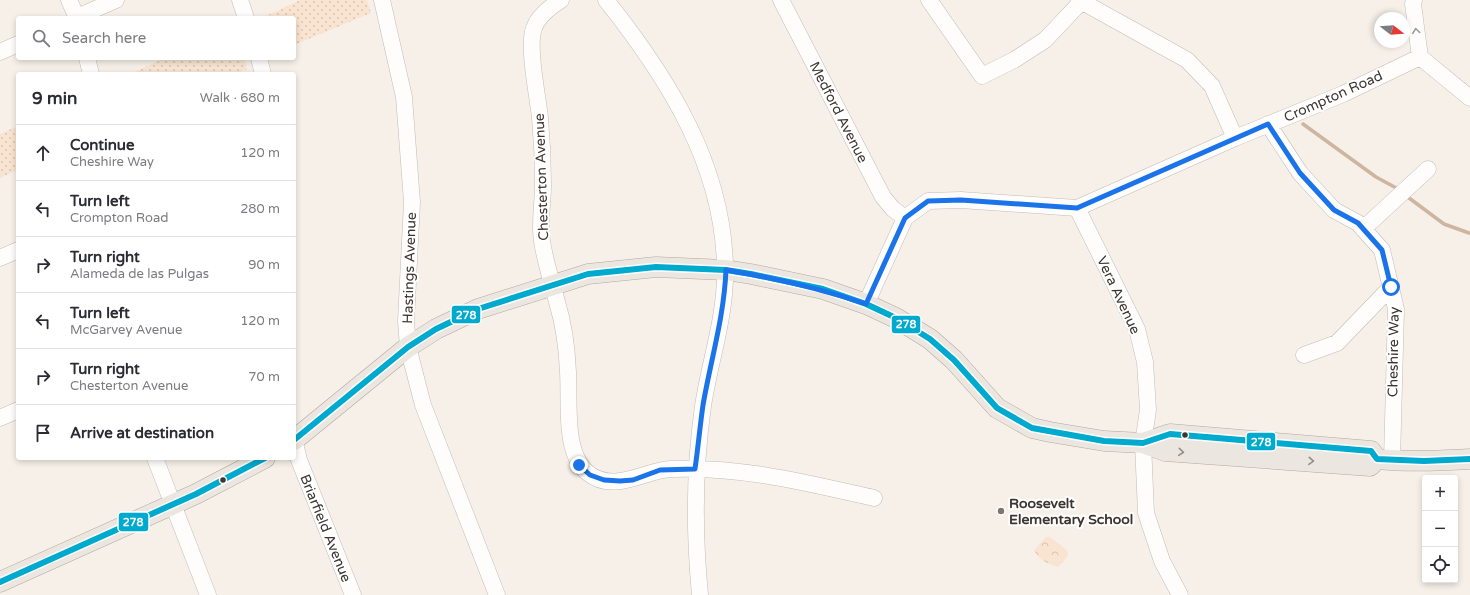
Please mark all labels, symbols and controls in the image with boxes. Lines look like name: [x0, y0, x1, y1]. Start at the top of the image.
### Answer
north arrow: [1374, 12, 1410, 48]
search box: [16, 16, 296, 60]
icon: search: [30, 27, 52, 49]
one-way arrow: [1412, 27, 1421, 34]
text: Search here: [62, 29, 146, 47]
street label: Medford Avenue: [806, 59, 871, 166]
street label: Crompton Road: [1281, 67, 1385, 126]
text: 9 min: [32, 88, 77, 109]
text: Walk · 680 m: [200, 90, 280, 106]
street label: Chesterton Avenue: [531, 113, 552, 241]
text: Continue: [70, 136, 134, 154]
icon: ahead: [32, 142, 54, 164]
text: 120 m: [240, 145, 280, 161]
text: Cheshire Way: [70, 154, 154, 170]
text: Turn left: [70, 192, 130, 210]
icon: left: [32, 198, 54, 220]
text: 280 m: [240, 201, 280, 217]
text: Crompton Road: [70, 210, 168, 226]
street label: Hastings Avenue: [399, 212, 420, 324]
text: Turn right: [70, 248, 140, 266]
icon: right: [32, 254, 54, 276]
street label: Vera Avenue: [1093, 254, 1144, 337]
text: 90 m: [248, 257, 280, 273]
text: Alameda de las Pulgas: [70, 266, 209, 282]
route start: [1382, 278, 1400, 296]
text: Turn left: [70, 304, 130, 322]
line badge: 278: [451, 305, 481, 324]
street label: Cheshire Way: [1384, 306, 1403, 397]
text: 278: [456, 309, 476, 322]
icon: left: [32, 310, 54, 332]
text: 120 m: [240, 313, 280, 329]
line badge: 278: [891, 315, 921, 334]
text: 278: [896, 318, 916, 331]
text: McGarvey Avenue: [70, 322, 182, 338]
text: Turn right: [70, 360, 140, 378]
icon: right: [32, 366, 54, 388]
text: 70 m: [248, 369, 280, 385]
text: Chesterton Avenue: [70, 378, 188, 394]
icon: arrive: [32, 422, 54, 444]
text: Arrive at destination: [70, 424, 214, 442]
unlabelled marker: [1180, 430, 1190, 440]
line badge: 278: [1246, 432, 1276, 451]
text: 278: [1251, 436, 1271, 449]
one-way arrow: [1178, 448, 1184, 457]
route end: [570, 456, 588, 474]
one-way arrow: [1308, 457, 1314, 466]
street label: Briarfield Avenue: [296, 472, 355, 585]
unlabelled marker: [218, 475, 228, 485]
map controls: [1422, 475, 1458, 583]
button: +: [1422, 475, 1458, 511]
place label: Roosevelt Elementary School: [1009, 495, 1133, 528]
marker: Roosevelt Elementary School: [996, 506, 1006, 516]
button: −: [1422, 511, 1458, 547]
line badge: 278: [118, 512, 149, 532]
text: 278: [123, 516, 143, 529]
button: locate: [1422, 547, 1458, 583]

